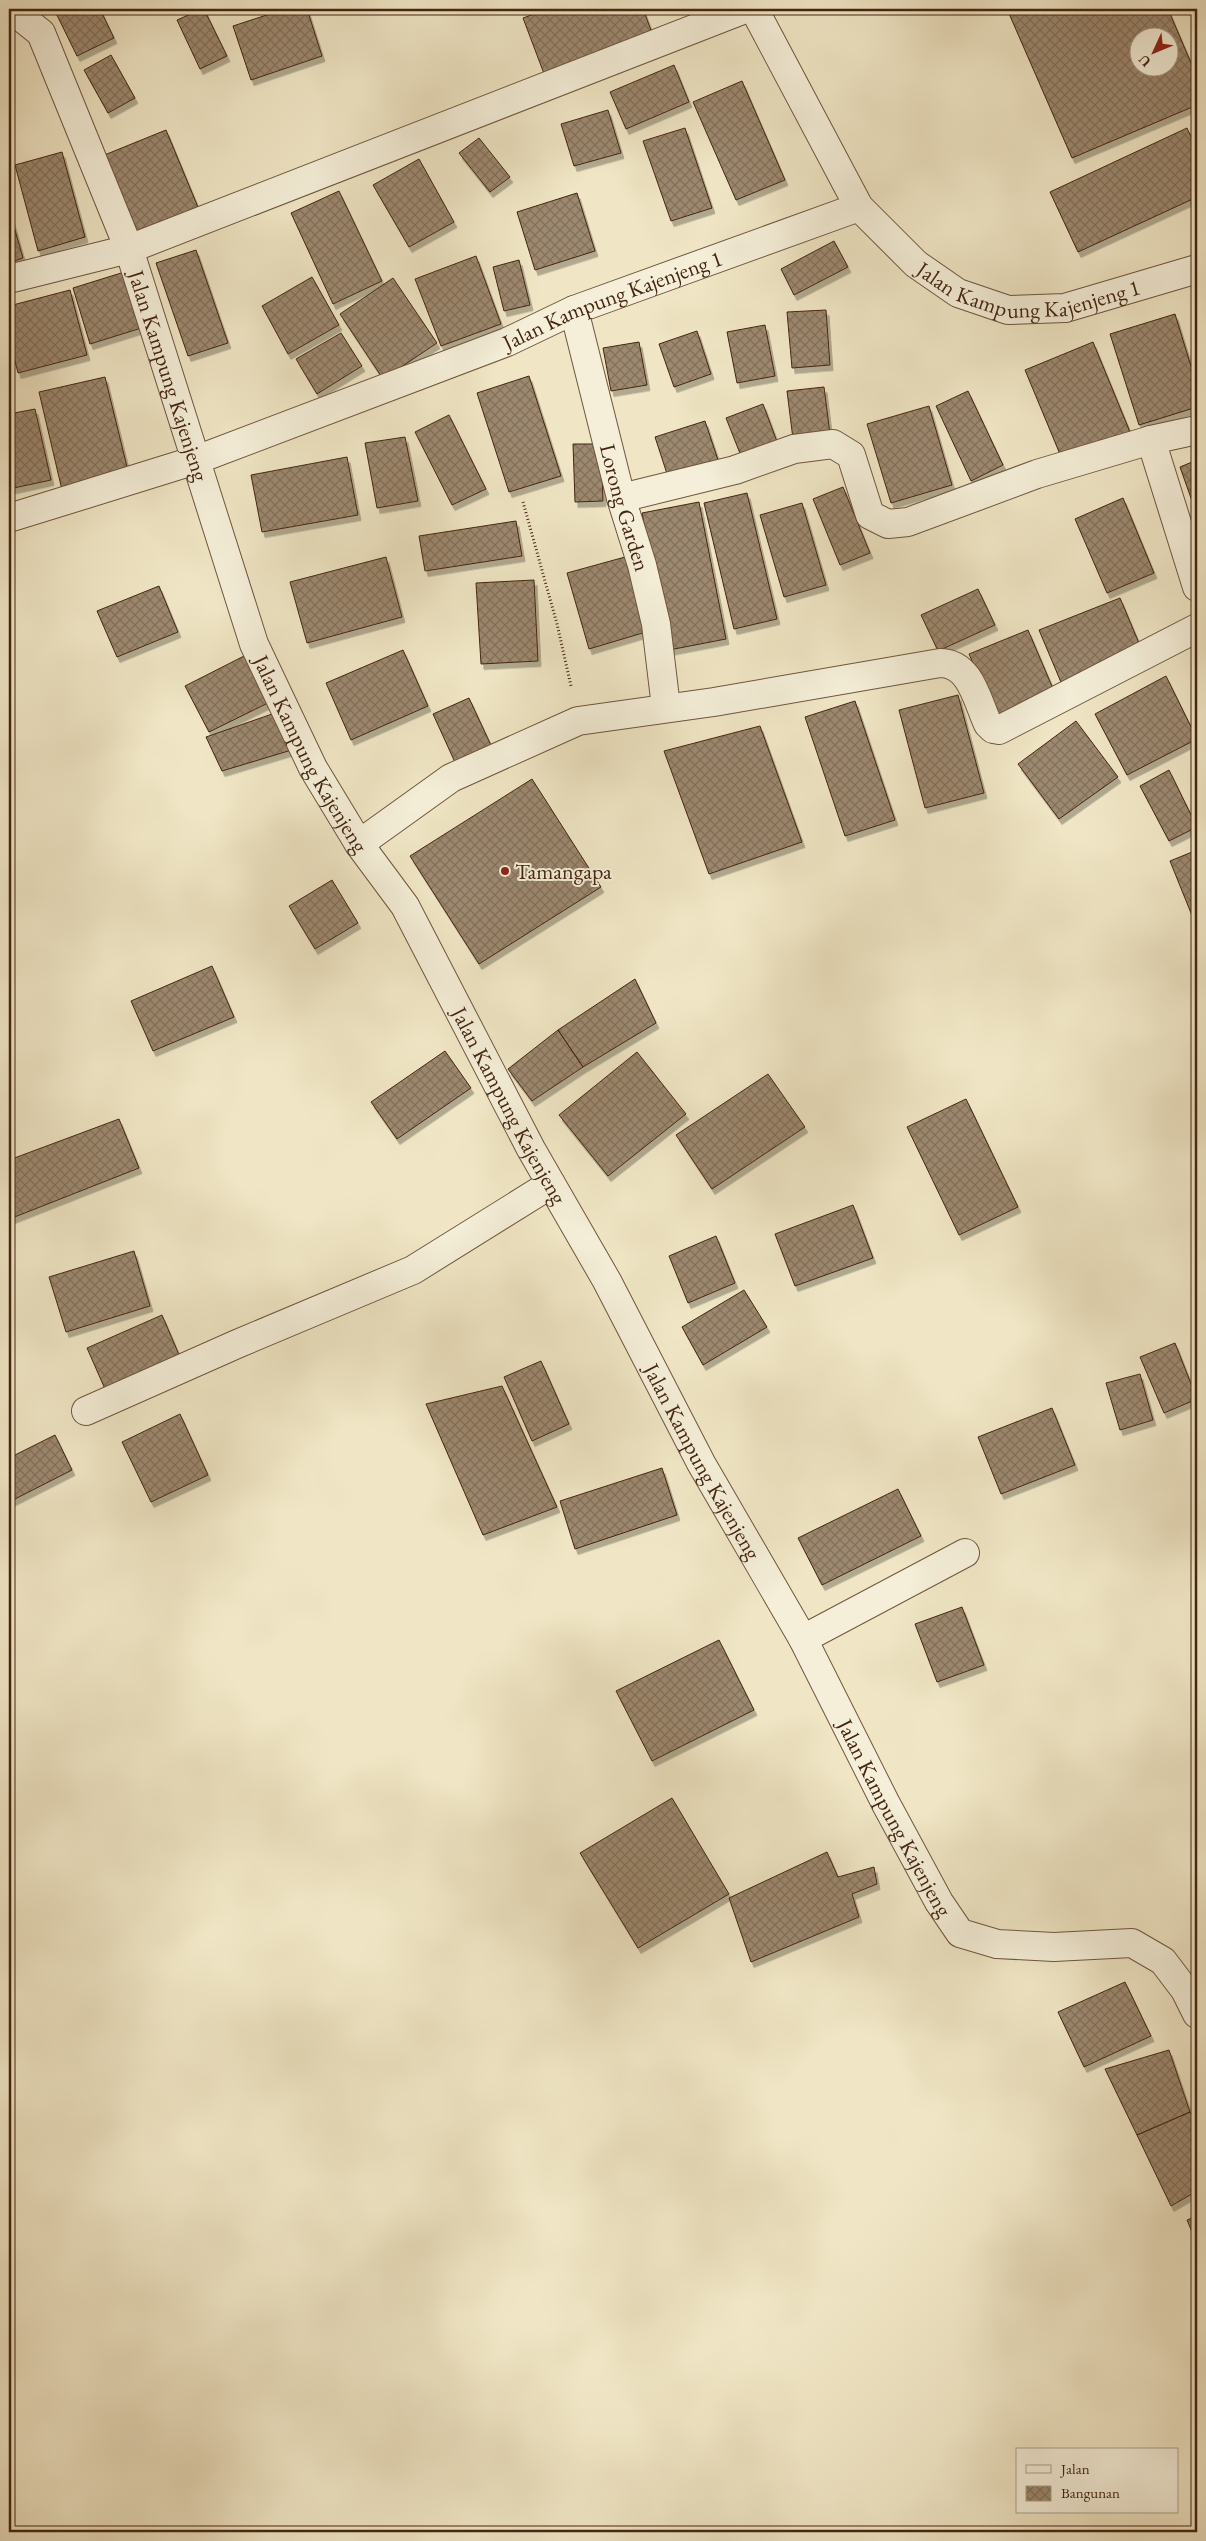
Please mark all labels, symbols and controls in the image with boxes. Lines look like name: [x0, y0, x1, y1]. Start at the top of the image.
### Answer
north arrow: [1128, 28, 1178, 78]
text: U: [1134, 51, 1155, 71]
street label: Jalan Kampung Kajenjeng 1: [496, 243, 726, 358]
street label: Jalan Kampung Kajenjeng 1: [909, 253, 1144, 325]
street label: Jalan Kampung Kajenjeng: [122, 265, 216, 485]
street label: Lorong Garden: [594, 441, 658, 575]
street label: Jalan Kampung Kajenjeng: [246, 648, 375, 859]
place label: Tamangapa: [515, 857, 612, 886]
marker: Tamangapa: [499, 865, 511, 877]
street label: Jalan Kampung Kajenjeng: [444, 1000, 574, 1210]
street label: Jalan Kampung Kajenjeng: [636, 1356, 768, 1565]
street label: Jalan Kampung Kajenjeng: [830, 1712, 959, 1922]
legend: [1016, 2448, 1178, 2514]
text: Jalan: [1059, 2459, 1090, 2478]
text: Bangunan: [1061, 2483, 1120, 2502]

